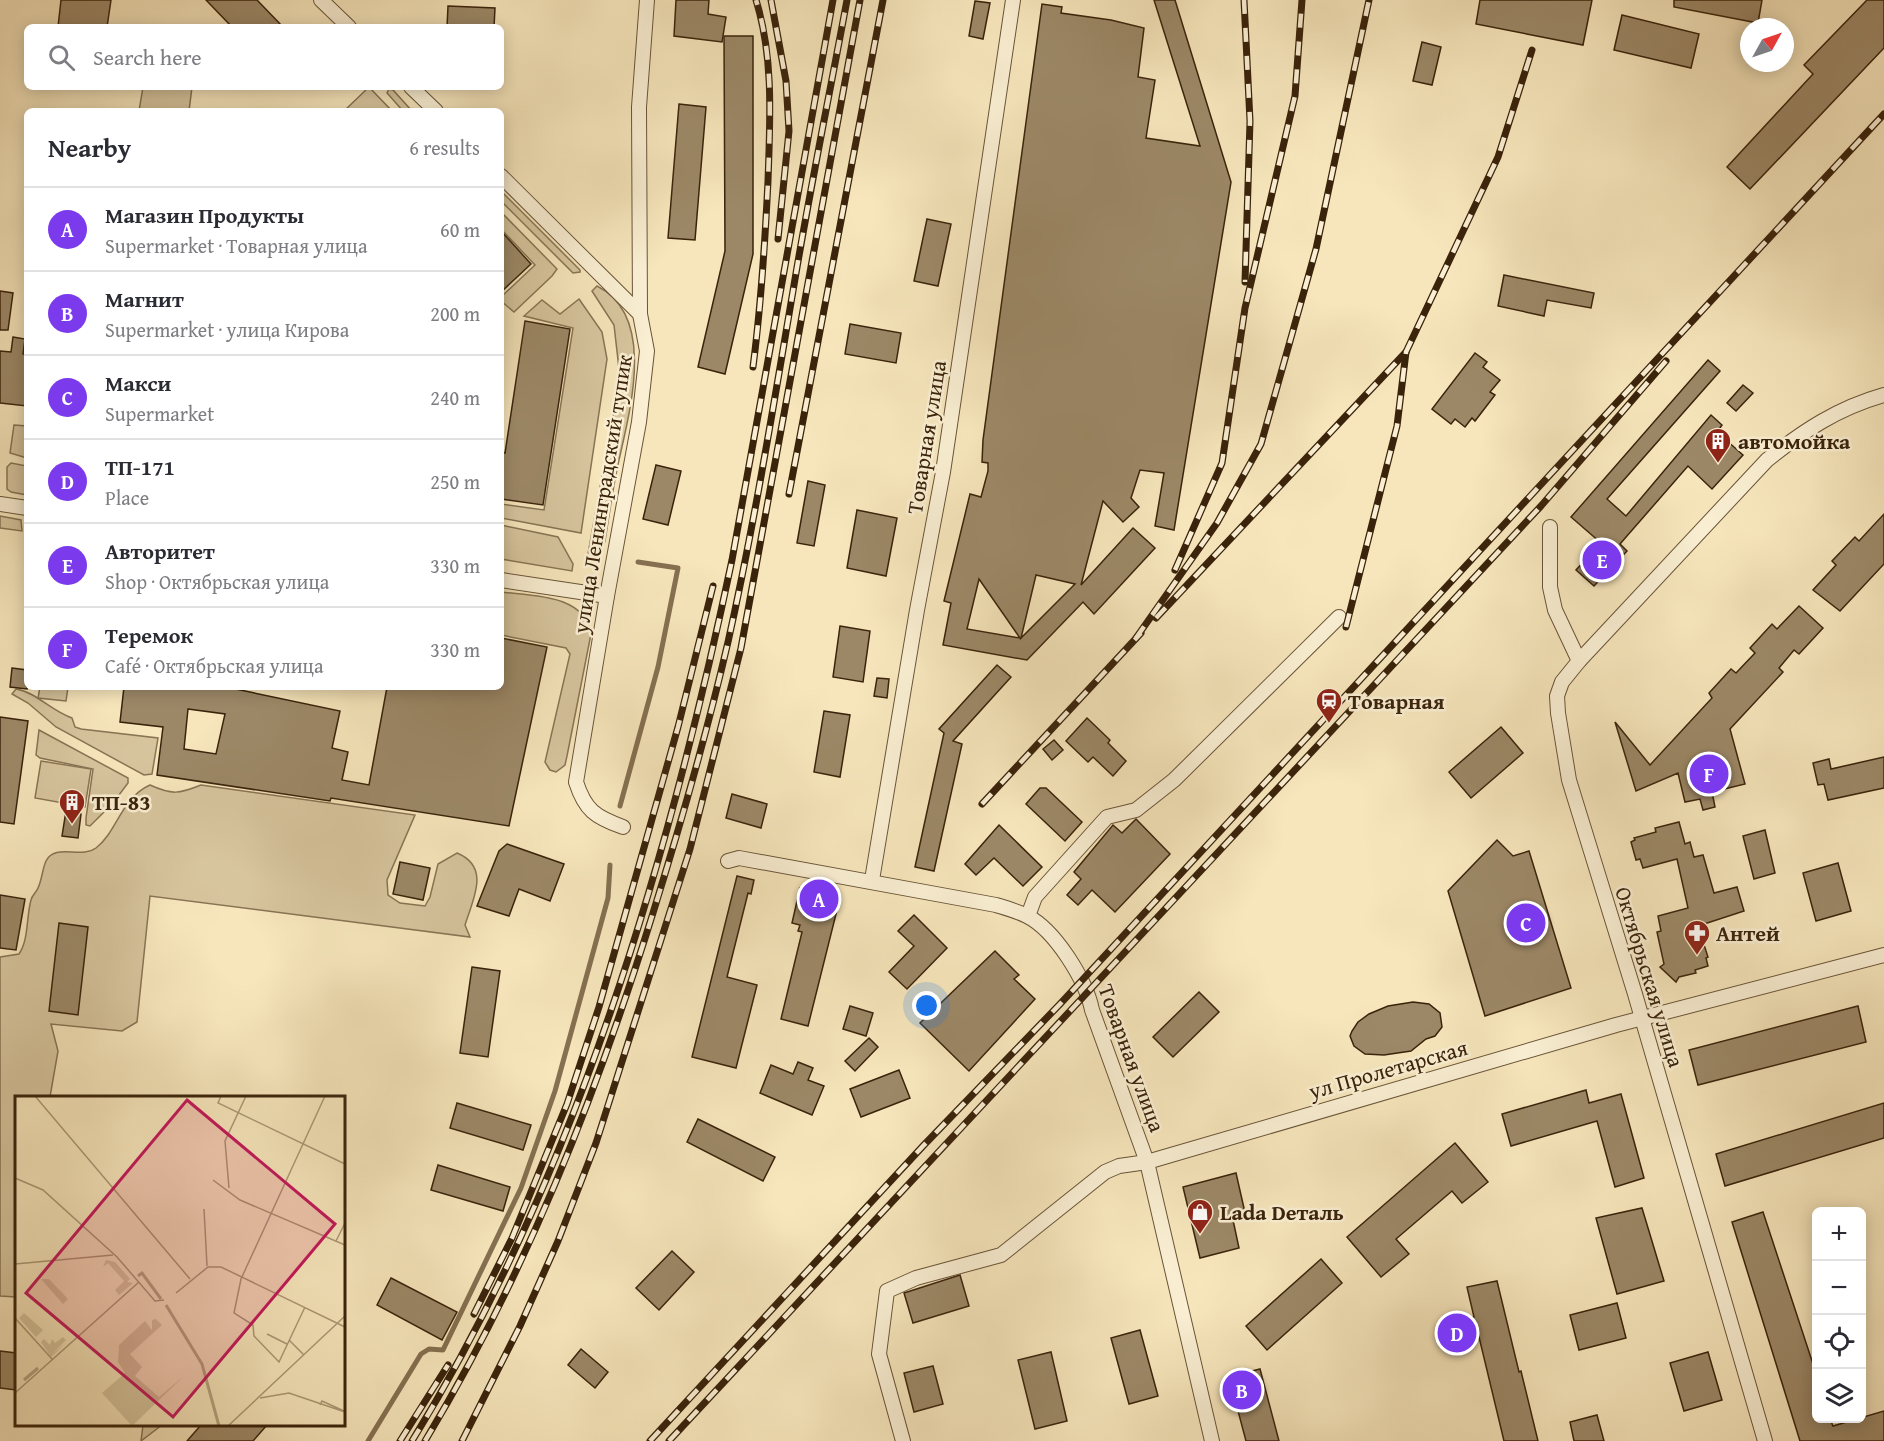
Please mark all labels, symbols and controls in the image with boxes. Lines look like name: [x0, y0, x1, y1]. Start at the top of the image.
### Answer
north arrow: [1740, 18, 1794, 72]
search box: [24, 24, 504, 90]
icon: search: [45, 41, 78, 74]
text: Search here: [93, 41, 202, 73]
text: Nearby: [48, 128, 131, 167]
text: 6 results: [409, 133, 480, 162]
text: Магазин Продукты: [105, 199, 304, 231]
text: A: [61, 215, 74, 244]
text: 60 m: [440, 215, 480, 244]
text: Supermarket · Товарная улица: [105, 231, 368, 260]
text: Магнит: [105, 283, 184, 315]
text: B: [61, 299, 74, 328]
text: 200 m: [430, 299, 480, 328]
text: Supermarket · улица Кирова: [105, 315, 349, 344]
street label: улица Ленинградский тупик: [564, 352, 640, 637]
street label: Товарная улица: [898, 357, 954, 516]
text: Макси: [105, 367, 171, 399]
text: C: [62, 383, 73, 412]
text: 240 m: [430, 383, 480, 412]
text: Supermarket: [105, 399, 214, 428]
place label: автомойка: [1738, 425, 1851, 457]
building icon: автомойка: [1703, 426, 1733, 464]
text: ТП-171: [105, 451, 175, 483]
text: D: [61, 467, 74, 496]
text: 250 m: [430, 467, 480, 496]
text: Place: [105, 483, 149, 512]
text: Авторитет: [105, 535, 215, 567]
pin: E: [1582, 538, 1622, 582]
text: E: [62, 551, 73, 580]
text: 330 m: [430, 551, 480, 580]
text: Shop · Октябрьская улица: [105, 567, 329, 596]
text: Теремок: [105, 619, 193, 651]
text: F: [62, 635, 73, 664]
text: 330 m: [430, 635, 480, 664]
text: Café · Октябрьская улица: [105, 651, 324, 680]
place label: Товарная: [1348, 685, 1445, 717]
station icon: Товарная: [1314, 686, 1344, 724]
pin: F: [1690, 752, 1728, 796]
place label: ТП-83: [92, 786, 151, 818]
building icon: ТП-83: [57, 787, 87, 825]
pin: A: [800, 876, 838, 922]
street label: Октябрьская улица: [1607, 883, 1693, 1072]
pin: C: [1506, 900, 1546, 946]
place label: Антей: [1716, 917, 1780, 949]
pharmacy icon: Антей: [1682, 918, 1712, 956]
street label: Товарная улица: [1090, 980, 1174, 1137]
your location: [912, 991, 941, 1020]
street label: ул Пролетарская: [1304, 1031, 1471, 1107]
inset map: [15, 1096, 345, 1426]
place label: Lada Dеталь: [1220, 1196, 1344, 1228]
shop icon: Lada Dеталь: [1185, 1197, 1215, 1235]
map controls: [1812, 1207, 1866, 1423]
button: +: [1812, 1207, 1866, 1261]
button: −: [1812, 1261, 1866, 1315]
pin: D: [1438, 1310, 1476, 1356]
button: locate: [1812, 1315, 1866, 1369]
pin: B: [1222, 1368, 1262, 1412]
button: layers: [1812, 1369, 1866, 1423]

